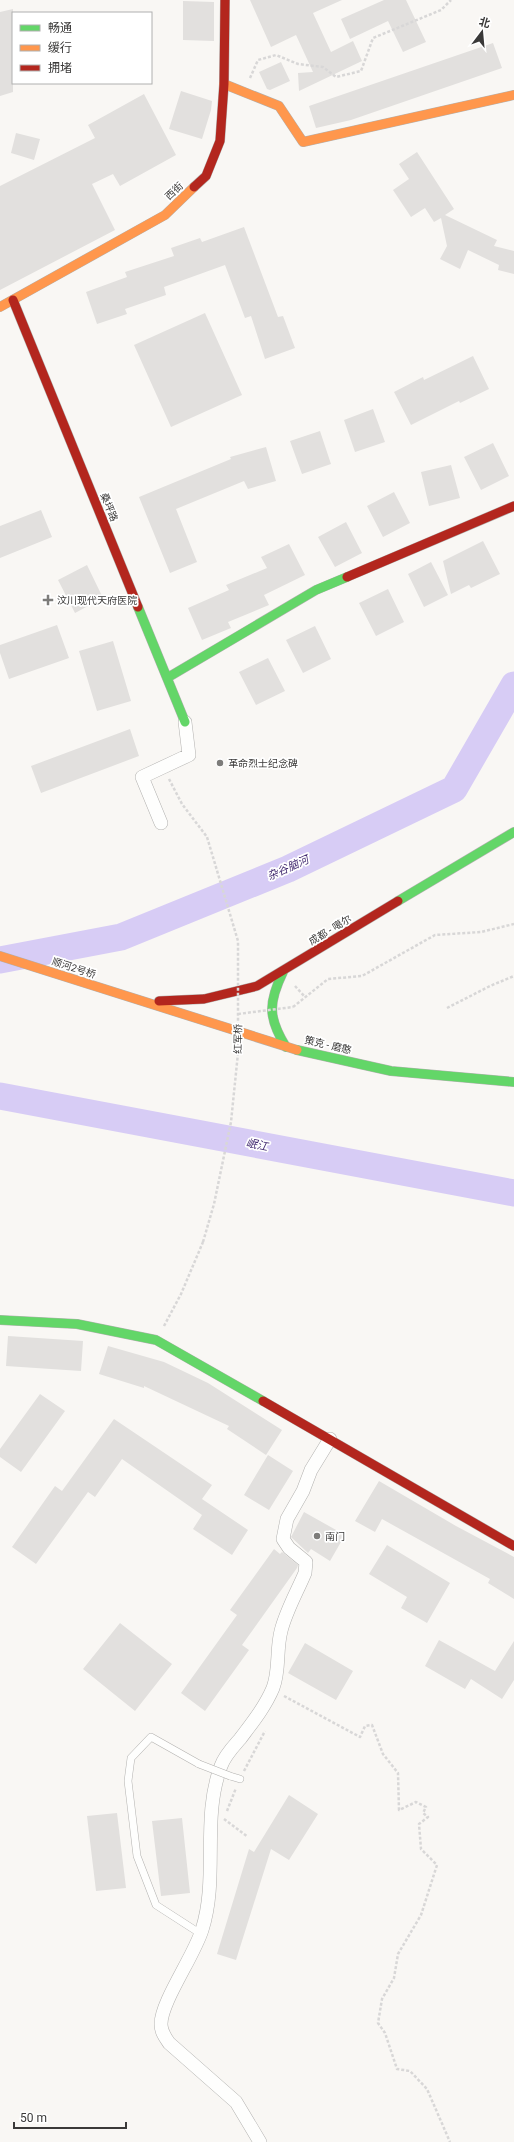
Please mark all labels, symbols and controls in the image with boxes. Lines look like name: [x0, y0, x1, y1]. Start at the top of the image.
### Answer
legend: [12, 12, 152, 84]
north arrow: [462, 12, 502, 52]
text: 北: [478, 15, 492, 31]
text: 畅通: [48, 21, 72, 35]
text: 缓行: [48, 41, 72, 55]
text: 拥堵: [48, 61, 72, 75]
street label: 西街: [163, 180, 185, 202]
street label: 桑坪路: [98, 491, 120, 523]
marker: 汶川现代天府医院: [42, 594, 54, 606]
place label: 汶川现代天府医院: [57, 595, 137, 606]
marker: 革命烈士纪念碑: [215, 758, 225, 768]
place label: 革命烈士纪念碑: [228, 758, 298, 769]
water label: 杂谷脑河: [265, 852, 313, 883]
street label: 成都 - 噶尔: [307, 913, 353, 947]
street label: 顺河2号桥: [51, 956, 97, 980]
street label: 红军桥: [232, 1024, 244, 1054]
street label: 策克 - 磨憨: [303, 1034, 352, 1056]
water label: 岷江: [245, 1137, 270, 1154]
marker: 南门: [312, 1531, 322, 1541]
place label: 南门: [325, 1531, 345, 1542]
scale bar: [14, 2104, 126, 2130]
text: 50 m: [20, 2111, 47, 2125]

